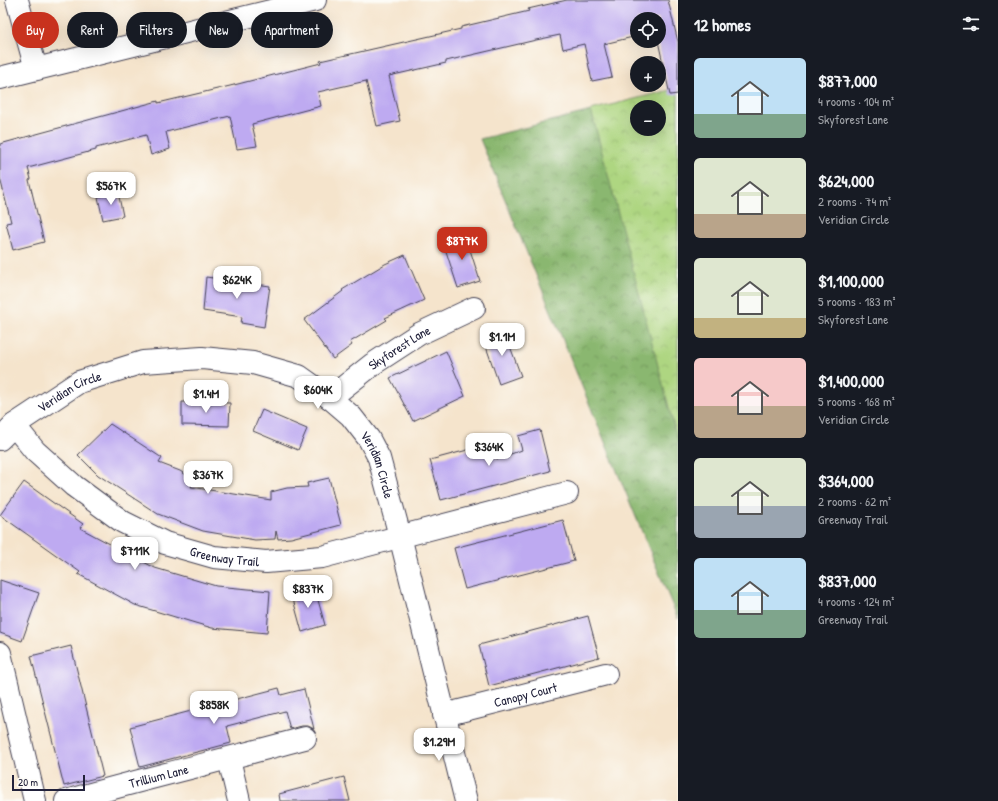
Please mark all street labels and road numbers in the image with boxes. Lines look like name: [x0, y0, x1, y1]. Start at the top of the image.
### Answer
street label: Skyforest Lane: [364, 321, 433, 374]
street label: Veridian Circle: [34, 367, 104, 416]
street label: Veridian Circle: [357, 427, 398, 500]
street label: Greenway Trail: [188, 542, 261, 570]
street label: Canopy Court: [492, 678, 559, 711]
street label: Trillium Lane: [127, 760, 190, 792]

